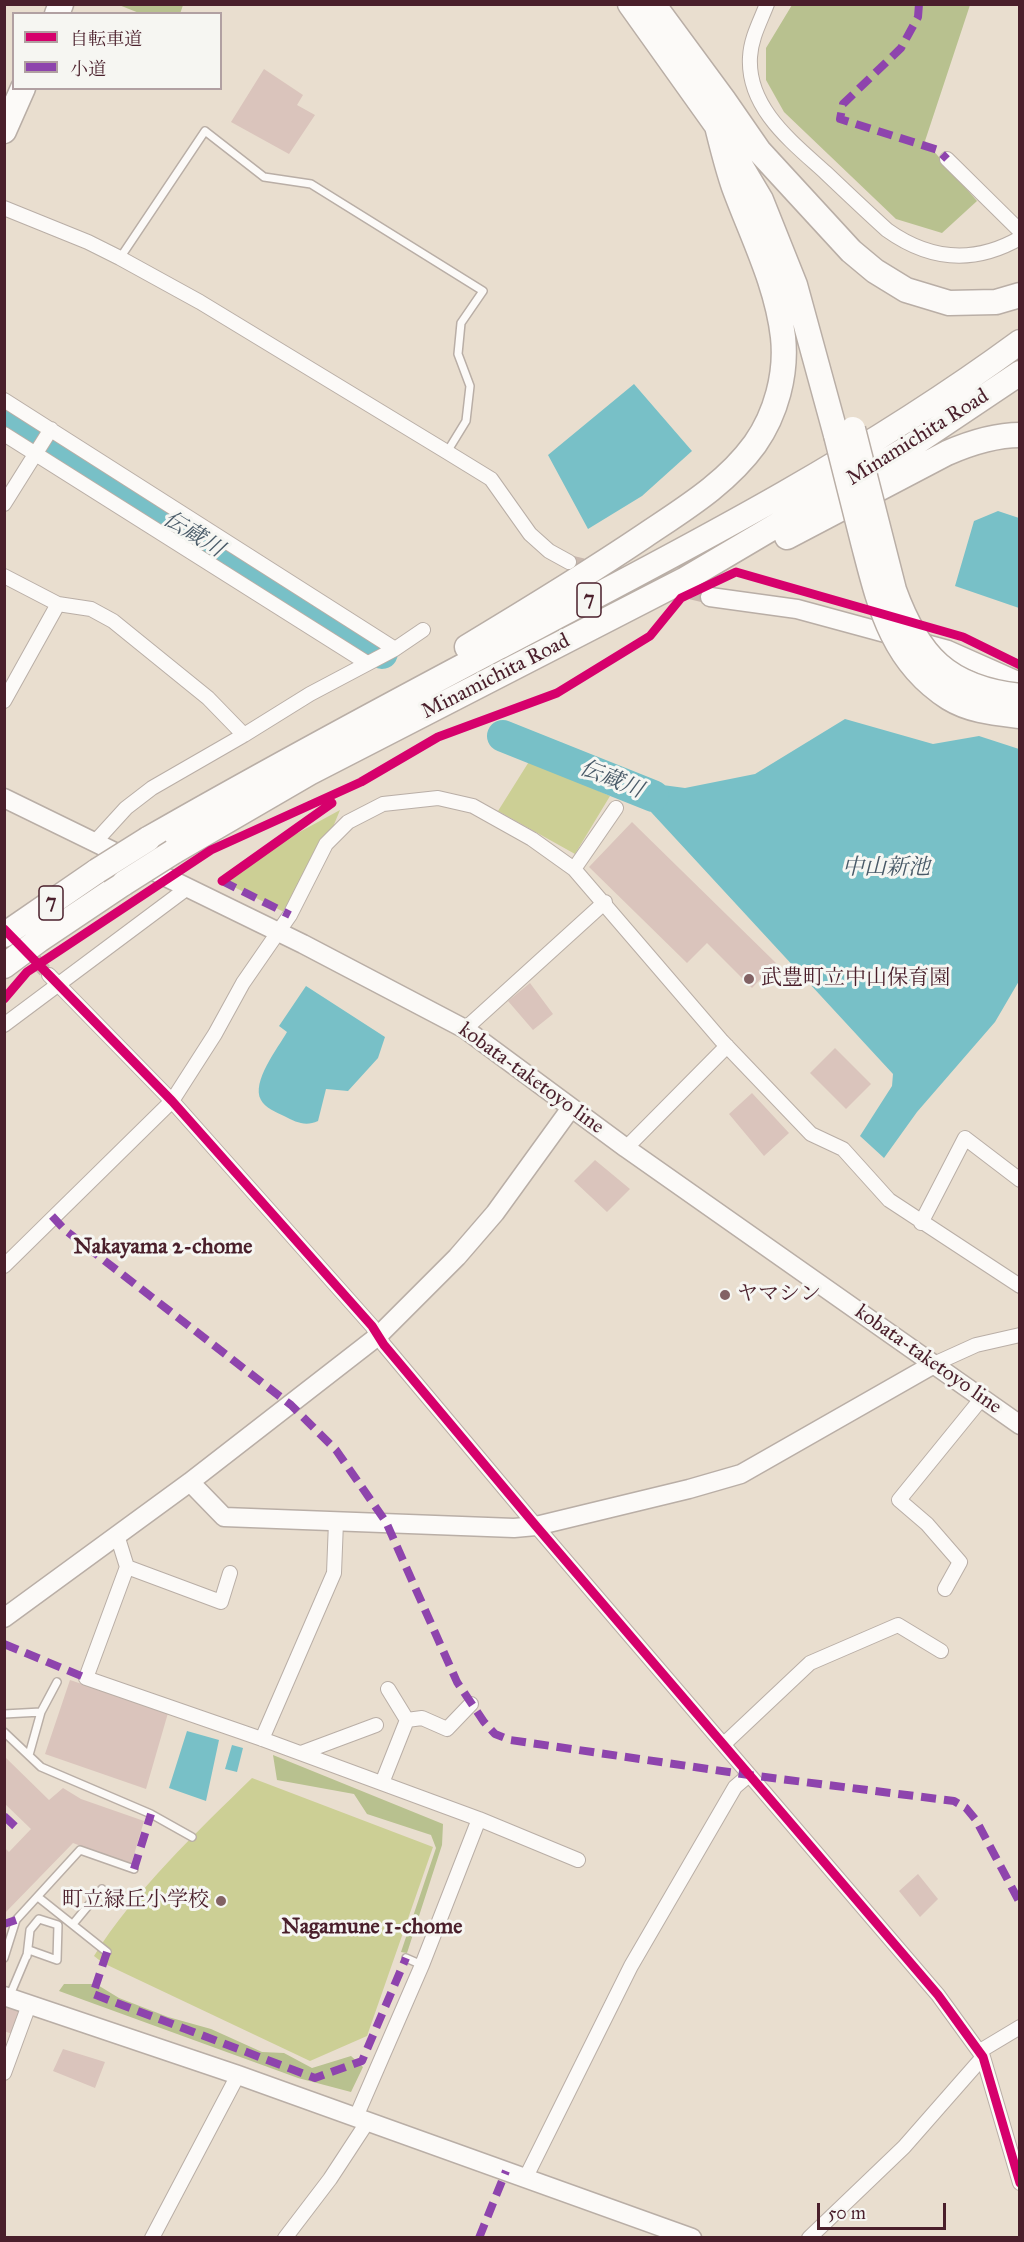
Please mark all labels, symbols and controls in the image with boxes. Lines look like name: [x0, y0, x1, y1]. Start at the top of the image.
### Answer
legend: [12, 12, 222, 90]
text: 自転車道: [70, 28, 142, 50]
text: 小道: [70, 58, 106, 80]
street label: Minamichita Road: [842, 384, 994, 492]
water label: 伝蔵川: [158, 506, 228, 564]
road number: 7: [577, 583, 601, 617]
street label: Minamichita Road: [418, 629, 574, 725]
water label: 伝蔵川: [575, 755, 647, 805]
water label: 中山新池: [842, 856, 930, 882]
road number: 7: [39, 886, 63, 920]
place label: 武豊町立中山保育園: [761, 966, 950, 992]
marker: 武豊町立中山保育園: [742, 972, 756, 986]
street label: kobata-taketoyo line: [453, 1018, 609, 1140]
district label: Nakayama 2-chome: [74, 1235, 252, 1261]
place label: ヤマシン: [737, 1282, 821, 1308]
marker: ヤマシン: [718, 1288, 732, 1302]
street label: kobata-taketoyo line: [850, 1300, 1006, 1420]
place label: 町立緑丘小学校: [62, 1888, 209, 1914]
marker: 町立緑丘小学校: [214, 1894, 228, 1908]
district label: Nagamune 1-chome: [282, 1915, 462, 1941]
scale bar: [820, 2191, 949, 2229]
text: 50 m: [828, 2202, 866, 2224]

